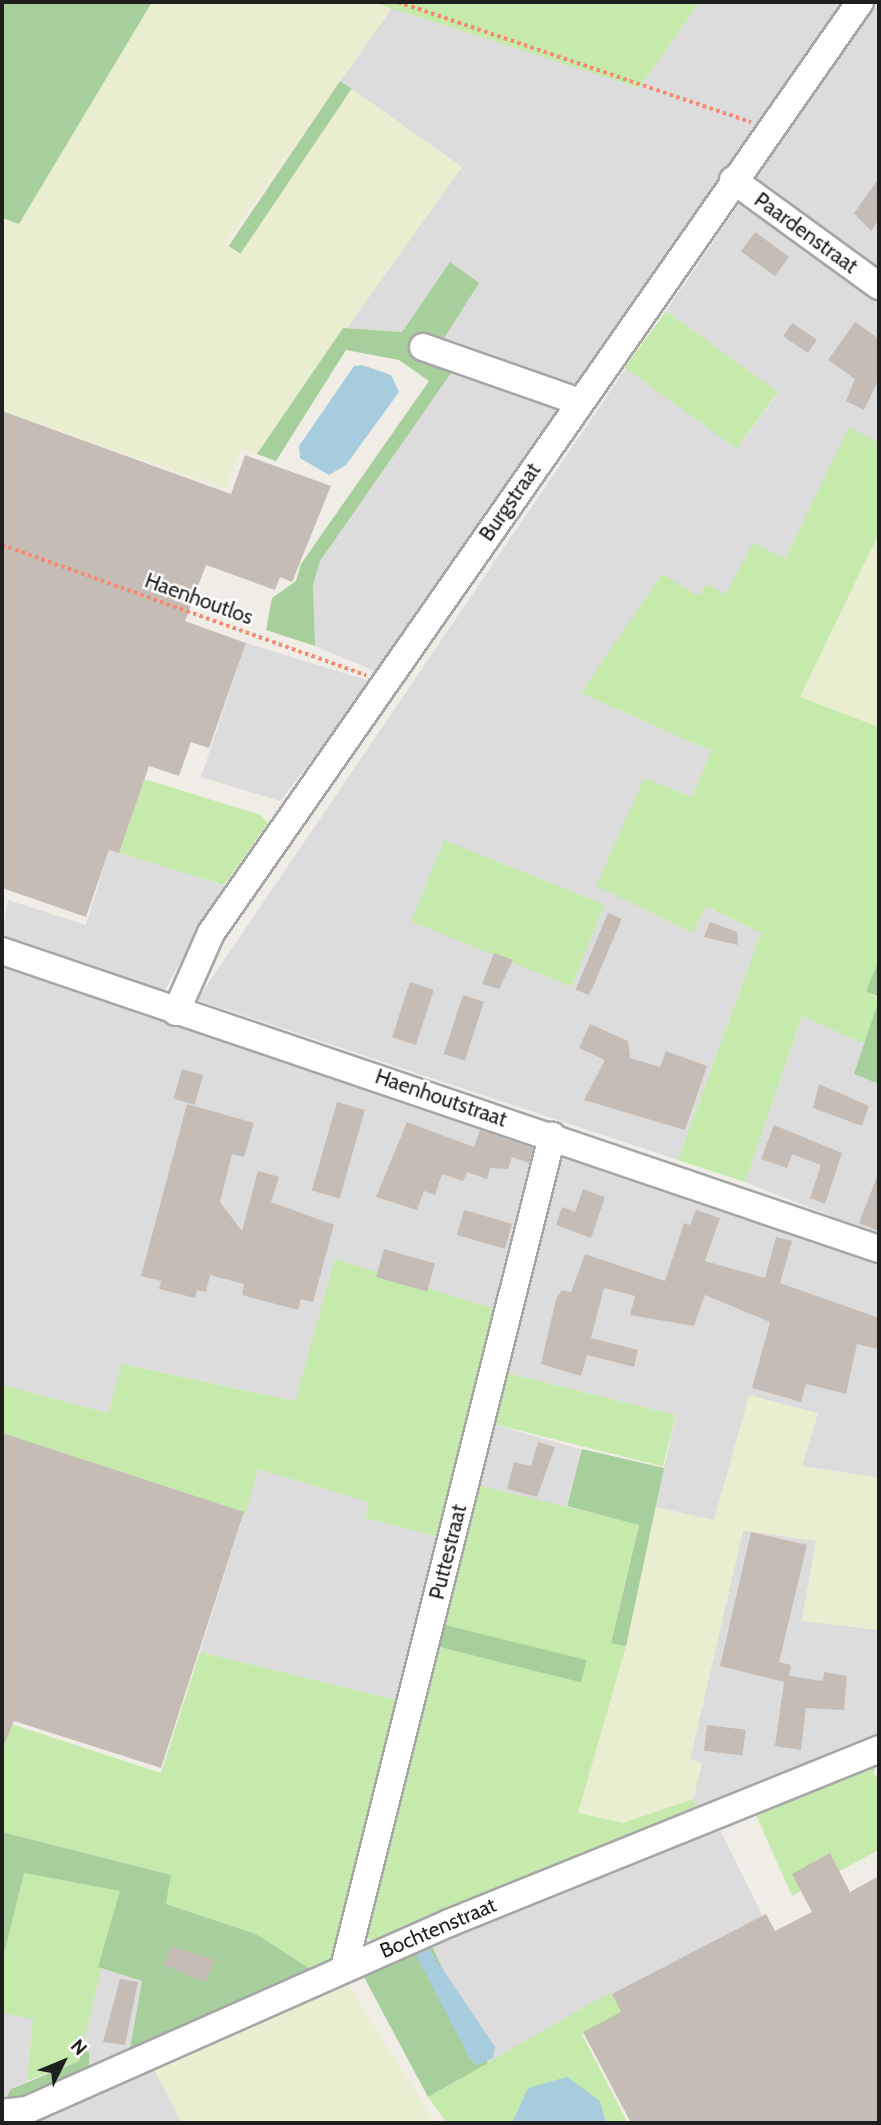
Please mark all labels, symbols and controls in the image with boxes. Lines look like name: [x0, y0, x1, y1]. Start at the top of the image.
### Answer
street label: Paardenstraat: [749, 187, 863, 279]
street label: Burgstraat: [474, 458, 546, 546]
street label: Haenhoutlos: [141, 568, 257, 630]
street label: Haenhoutstraat: [372, 1064, 510, 1132]
street label: Puttestraat: [424, 1502, 472, 1602]
street label: Bochtenstraat: [376, 1892, 500, 1964]
north arrow: [28, 2027, 98, 2097]
text: N: [66, 2035, 92, 2060]

